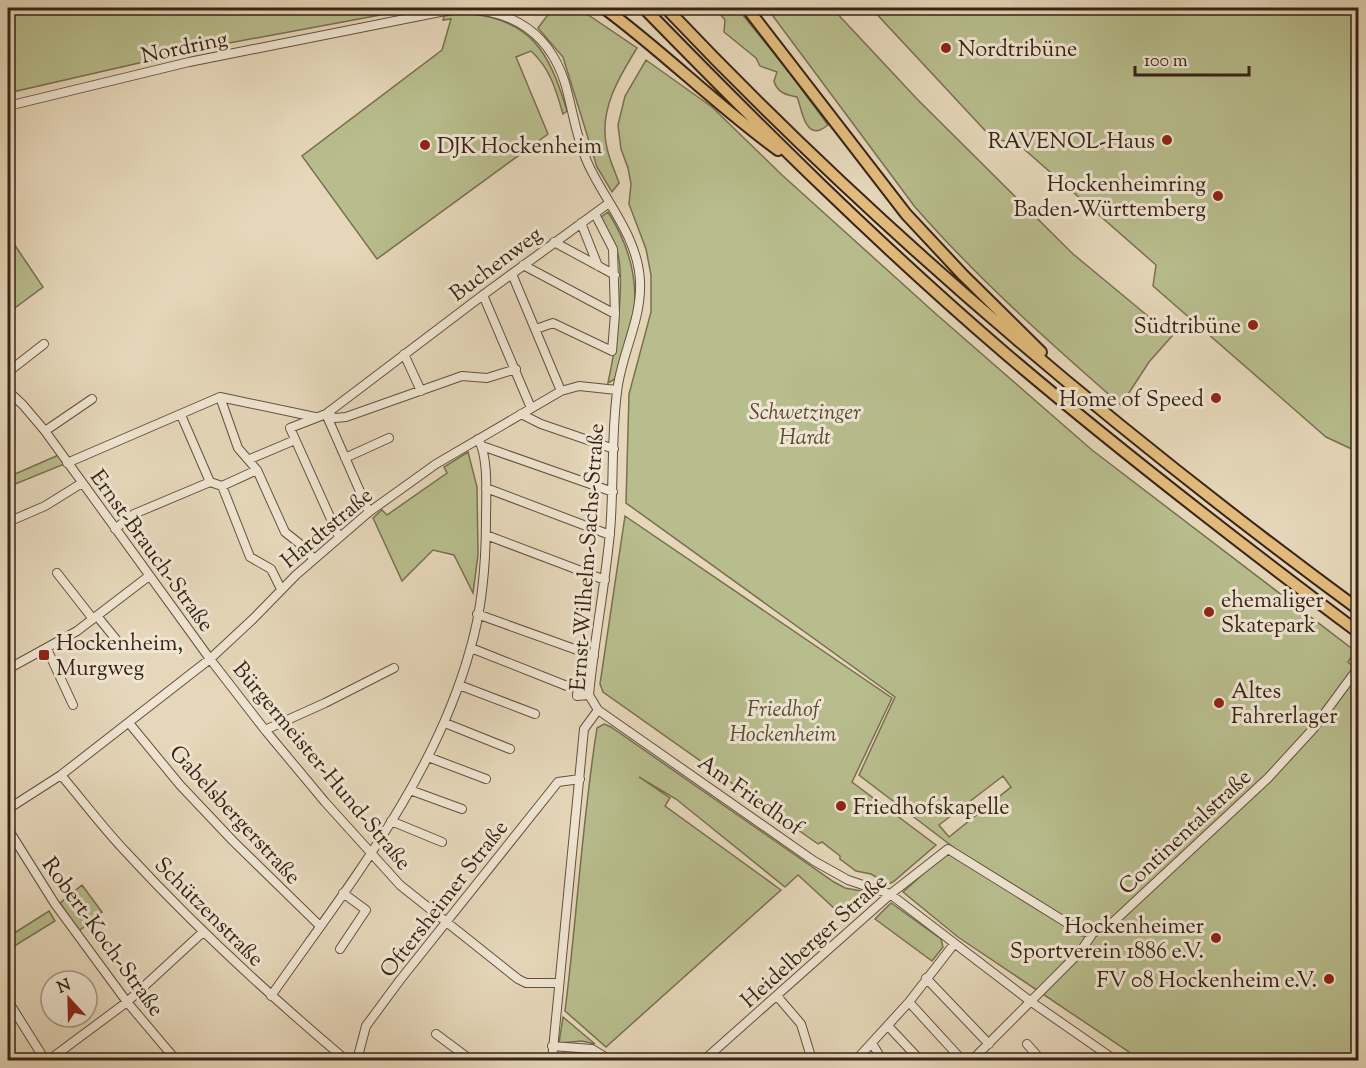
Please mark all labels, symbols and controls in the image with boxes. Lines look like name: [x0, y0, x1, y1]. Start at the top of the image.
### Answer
street label: Nordring: [138, 24, 231, 74]
place label: Nordtribüne: [958, 35, 1077, 67]
scale bar: [1135, 39, 1249, 77]
marker: Nordtribüne: [939, 41, 953, 55]
text: 100 m: [1144, 49, 1188, 75]
place label: RAVENOL-Haus: [988, 127, 1155, 159]
place label: DJK Hockenheim: [437, 132, 602, 164]
marker: RAVENOL-Haus: [1160, 133, 1174, 147]
marker: DJK Hockenheim: [418, 138, 432, 152]
place label: Hockenheimring Baden-Württemberg: [1014, 170, 1206, 227]
marker: Hockenheimring Baden-Württemberg: [1211, 189, 1225, 203]
street label: Buchenweg: [444, 220, 550, 311]
place label: Südtribüne: [1133, 312, 1241, 344]
marker: Südtribüne: [1246, 318, 1260, 332]
place label: Home of Speed: [1059, 385, 1204, 417]
marker: Home of Speed: [1209, 391, 1223, 405]
park label: Schwetzinger Hardt: [749, 398, 861, 455]
street label: Ernst-Wilhelm-Sachs-Straße: [564, 422, 614, 692]
street label: Ernst-Brauch-Straße: [81, 464, 220, 640]
street label: Hardtstraße: [275, 481, 381, 577]
place label: ehemaliger Skatepark: [1221, 586, 1324, 643]
marker: ehemaliger Skatepark: [1202, 605, 1216, 619]
place label: Hockenheim, Murgweg: [56, 629, 183, 686]
marker: Hockenheim, Murgweg: [37, 648, 51, 662]
street label: Bürgermeister-Hund-Straße: [224, 656, 418, 878]
place label: Altes Fahrerlager: [1231, 677, 1337, 734]
park label: Friedhof Hockenheim: [729, 695, 837, 752]
marker: Altes Fahrerlager: [1212, 696, 1226, 710]
street label: Gabelsbergerstraße: [160, 739, 307, 893]
street label: Am Friedhof: [690, 748, 810, 845]
street label: Continentalstraße: [1112, 763, 1260, 903]
place label: Friedhofskapelle: [853, 793, 1009, 825]
marker: Friedhofskapelle: [834, 799, 848, 813]
street label: Oftersheimer Straße: [374, 814, 517, 985]
street label: Robert-Koch-Straße: [33, 851, 170, 1024]
street label: Schützenstraße: [146, 851, 270, 975]
street label: Heidelberger Straße: [735, 868, 895, 1017]
place label: Hockenheimer Sportverein 1886 e.V.: [1010, 912, 1204, 969]
marker: Hockenheimer Sportverein 1886 e.V.: [1209, 931, 1223, 945]
place label: FV 08 Hockenheim e.V.: [1096, 966, 1317, 998]
north arrow: [39, 969, 99, 1029]
marker: FV 08 Hockenheim e.V.: [1322, 972, 1336, 986]
text: N: [54, 974, 75, 1000]

